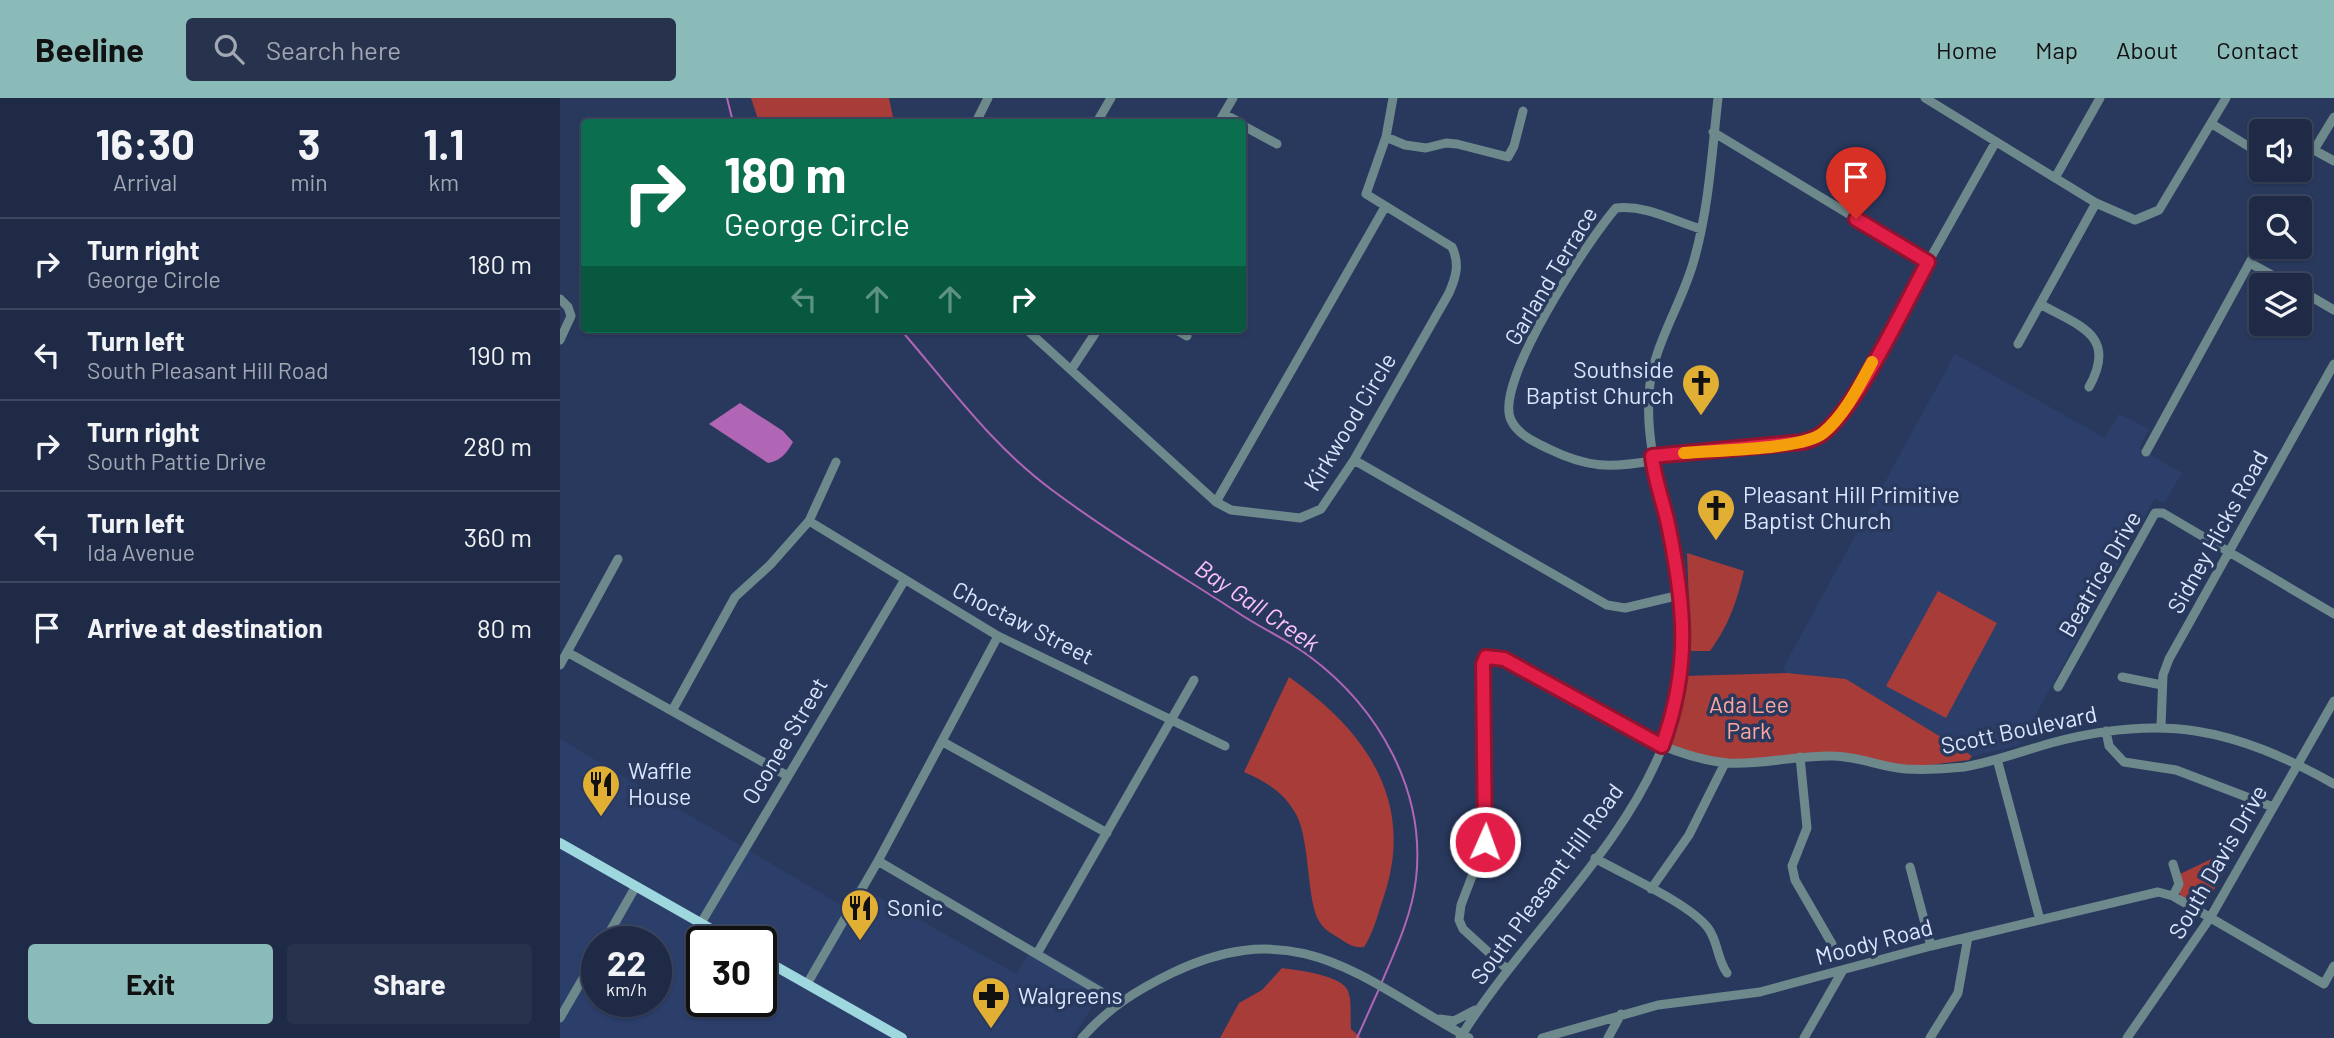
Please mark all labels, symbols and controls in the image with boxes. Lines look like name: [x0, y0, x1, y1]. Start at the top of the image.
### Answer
search box: [186, 18, 676, 81]
text: Beeline: [35, 29, 144, 69]
icon: search: [210, 30, 248, 68]
text: Search here: [266, 34, 401, 65]
text: Home: [1936, 35, 1997, 64]
text: Map: [2035, 35, 2078, 64]
text: About: [2116, 35, 2178, 64]
text: Contact: [2216, 35, 2299, 64]
text: 16:30: [96, 118, 195, 168]
text: 3: [298, 118, 320, 168]
text: 1.1: [423, 118, 464, 168]
map controls: [2249, 119, 2312, 336]
button: sound: [2249, 119, 2312, 182]
text: 180 m: [724, 144, 847, 203]
icon: right: [609, 147, 700, 238]
pin: [1826, 147, 1886, 219]
icon: arrive: [1837, 158, 1875, 196]
text: Arrival: [113, 168, 177, 196]
text: min: [290, 168, 328, 196]
text: km: [429, 168, 459, 196]
button: search: [2249, 196, 2312, 259]
street label: Garland Terrace: [1498, 201, 1603, 350]
text: George Circle: [724, 204, 910, 242]
text: Turn right: [87, 234, 200, 265]
icon: right: [28, 245, 66, 283]
text: 180 m: [468, 248, 532, 279]
text: George Circle: [87, 265, 221, 293]
button: layers: [2249, 273, 2312, 336]
icon: left: [785, 280, 823, 318]
icon: ahead: [858, 280, 896, 318]
icon: ahead: [931, 280, 969, 318]
icon: right: [1004, 280, 1042, 318]
text: Turn left: [87, 325, 185, 356]
icon: left: [28, 336, 66, 374]
text: 190 m: [468, 339, 532, 370]
street label: Kirkwood Circle: [1297, 347, 1401, 495]
place label: Southside Baptist Church: [1526, 355, 1674, 409]
text: South Pleasant Hill Road: [87, 356, 329, 384]
church icon: Southside Baptist Church: [1680, 362, 1722, 417]
text: Turn right: [87, 416, 200, 447]
icon: right: [28, 427, 66, 465]
text: 280 m: [463, 430, 532, 461]
street label: Sidney Hicks Road: [2161, 445, 2274, 618]
text: South Pattie Drive: [87, 447, 267, 475]
place label: Pleasant Hill Primitive Baptist Church: [1743, 480, 1960, 534]
church icon: Pleasant Hill Primitive Baptist Church: [1695, 487, 1737, 542]
street label: Beatrice Drive: [2052, 506, 2146, 641]
text: Turn left: [87, 507, 185, 538]
icon: left: [28, 518, 66, 556]
text: 360 m: [464, 521, 532, 552]
text: Ida Avenue: [87, 538, 195, 566]
water label: Bay Gall Creek: [1190, 553, 1326, 657]
street label: Choctaw Street: [948, 575, 1099, 670]
icon: arrive: [28, 609, 66, 647]
text: Arrive at destination: [87, 612, 323, 643]
text: 80 m: [477, 612, 532, 643]
street label: Oconee Street: [735, 672, 833, 809]
park label: Ada Lee Park: [1709, 690, 1789, 744]
street label: Scott Boulevard: [1938, 699, 2099, 759]
place label: Waffle House: [628, 756, 692, 810]
restaurant icon: Waffle House: [580, 763, 622, 818]
street label: South Pleasant Hill Road: [1464, 777, 1629, 989]
street label: South Davis Drive: [2162, 780, 2273, 943]
position arrow: [1448, 805, 1522, 879]
restaurant icon: Sonic: [839, 887, 881, 942]
place label: Sonic: [887, 893, 943, 921]
street label: Moody Road: [1812, 912, 1935, 970]
speed limit sign: 30: [686, 926, 777, 1017]
text: 22: [607, 941, 646, 983]
button: Exit: [28, 944, 273, 1024]
button: Share: [287, 944, 532, 1024]
pharmacy icon: Walgreens: [970, 975, 1012, 1030]
text: km/h: [606, 978, 647, 1000]
place label: Walgreens: [1018, 981, 1123, 1009]

